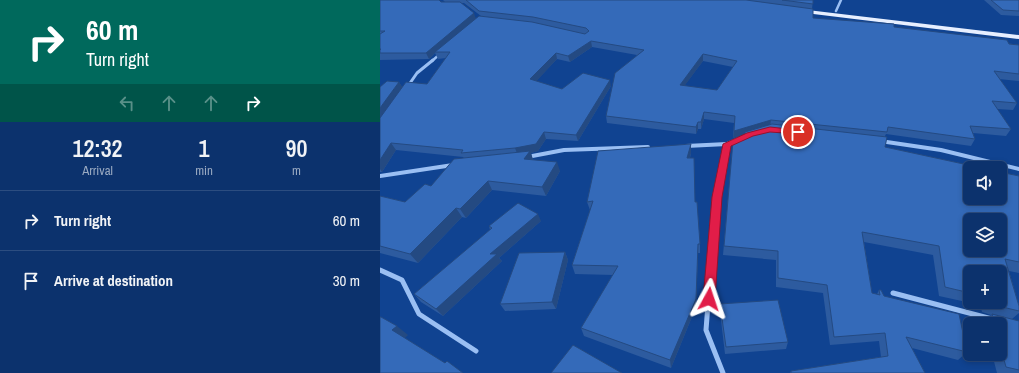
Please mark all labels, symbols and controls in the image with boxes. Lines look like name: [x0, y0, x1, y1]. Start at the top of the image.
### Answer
text: 60 m: [86, 11, 138, 49]
icon: right: [20, 16, 72, 68]
text: Turn right: [86, 47, 149, 72]
icon: left: [116, 92, 138, 114]
icon: ahead: [158, 92, 180, 114]
icon: ahead: [200, 92, 222, 114]
icon: right: [242, 92, 264, 114]
pin: [781, 115, 815, 149]
icon: arrive: [787, 121, 809, 143]
text: 12:32: [73, 132, 123, 164]
text: 1: [199, 132, 209, 164]
text: 90: [285, 132, 307, 164]
map controls: [963, 161, 1007, 361]
button: sound: [963, 161, 1007, 205]
text: Arrival: [82, 162, 113, 179]
text: min: [195, 162, 213, 179]
text: m: [292, 162, 301, 179]
icon: right: [20, 210, 42, 232]
text: Turn right: [54, 210, 111, 231]
text: 60 m: [333, 210, 360, 231]
button: layers: [963, 213, 1007, 257]
button: +: [963, 265, 1007, 309]
icon: arrive: [20, 270, 42, 292]
text: Arrive at destination: [54, 270, 173, 291]
text: 30 m: [333, 270, 360, 291]
position arrow: [688, 278, 730, 320]
button: −: [963, 317, 1007, 361]

